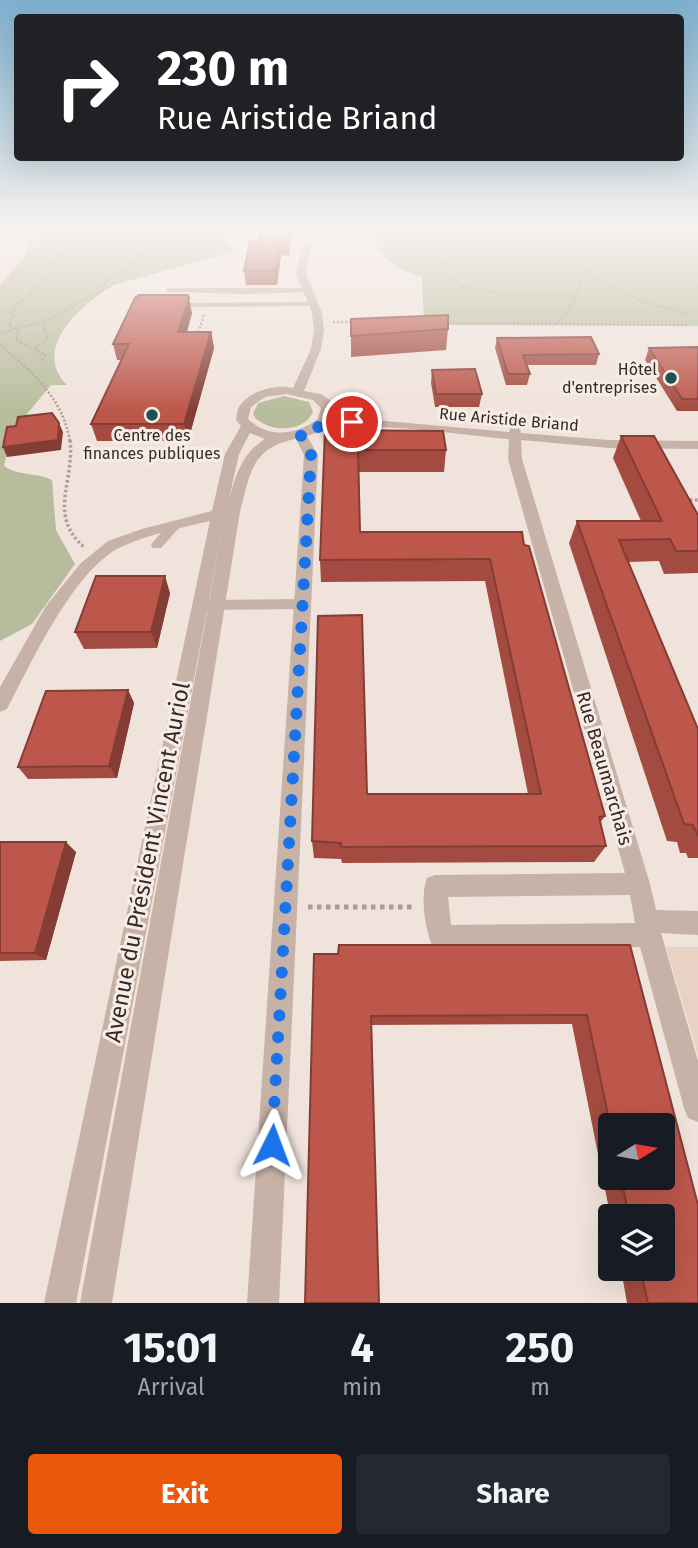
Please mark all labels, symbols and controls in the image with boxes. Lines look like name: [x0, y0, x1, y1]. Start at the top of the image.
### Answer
text: 230 m: [157, 39, 289, 98]
icon: right: [42, 42, 133, 133]
text: Rue Aristide Briand: [157, 99, 437, 137]
place label: Hôtel d'entreprises: [562, 360, 657, 397]
marker: Hôtel d'entreprises: [663, 370, 679, 386]
pin: [322, 392, 382, 452]
icon: arrive: [333, 403, 371, 441]
street label: Rue Aristide Briand: [438, 404, 580, 435]
marker: Centre des finances publiques: [144, 407, 160, 423]
place label: Centre des finances publiques: [83, 426, 221, 463]
street label: Avenue du Président Vincent Auriol: [98, 679, 196, 1045]
street label: Rue Beaumarchais: [572, 688, 638, 848]
position arrow: [235, 1108, 309, 1182]
north arrow: [598, 1113, 676, 1190]
map controls: [598, 1113, 675, 1281]
button: layers: [598, 1204, 675, 1281]
text: 15:01: [124, 1323, 219, 1373]
text: 4: [350, 1323, 374, 1373]
text: 250: [506, 1323, 574, 1373]
text: Arrival: [137, 1373, 205, 1401]
text: min: [342, 1373, 382, 1401]
text: m: [530, 1373, 550, 1401]
button: Exit: [28, 1454, 342, 1534]
button: Share: [356, 1454, 670, 1534]

